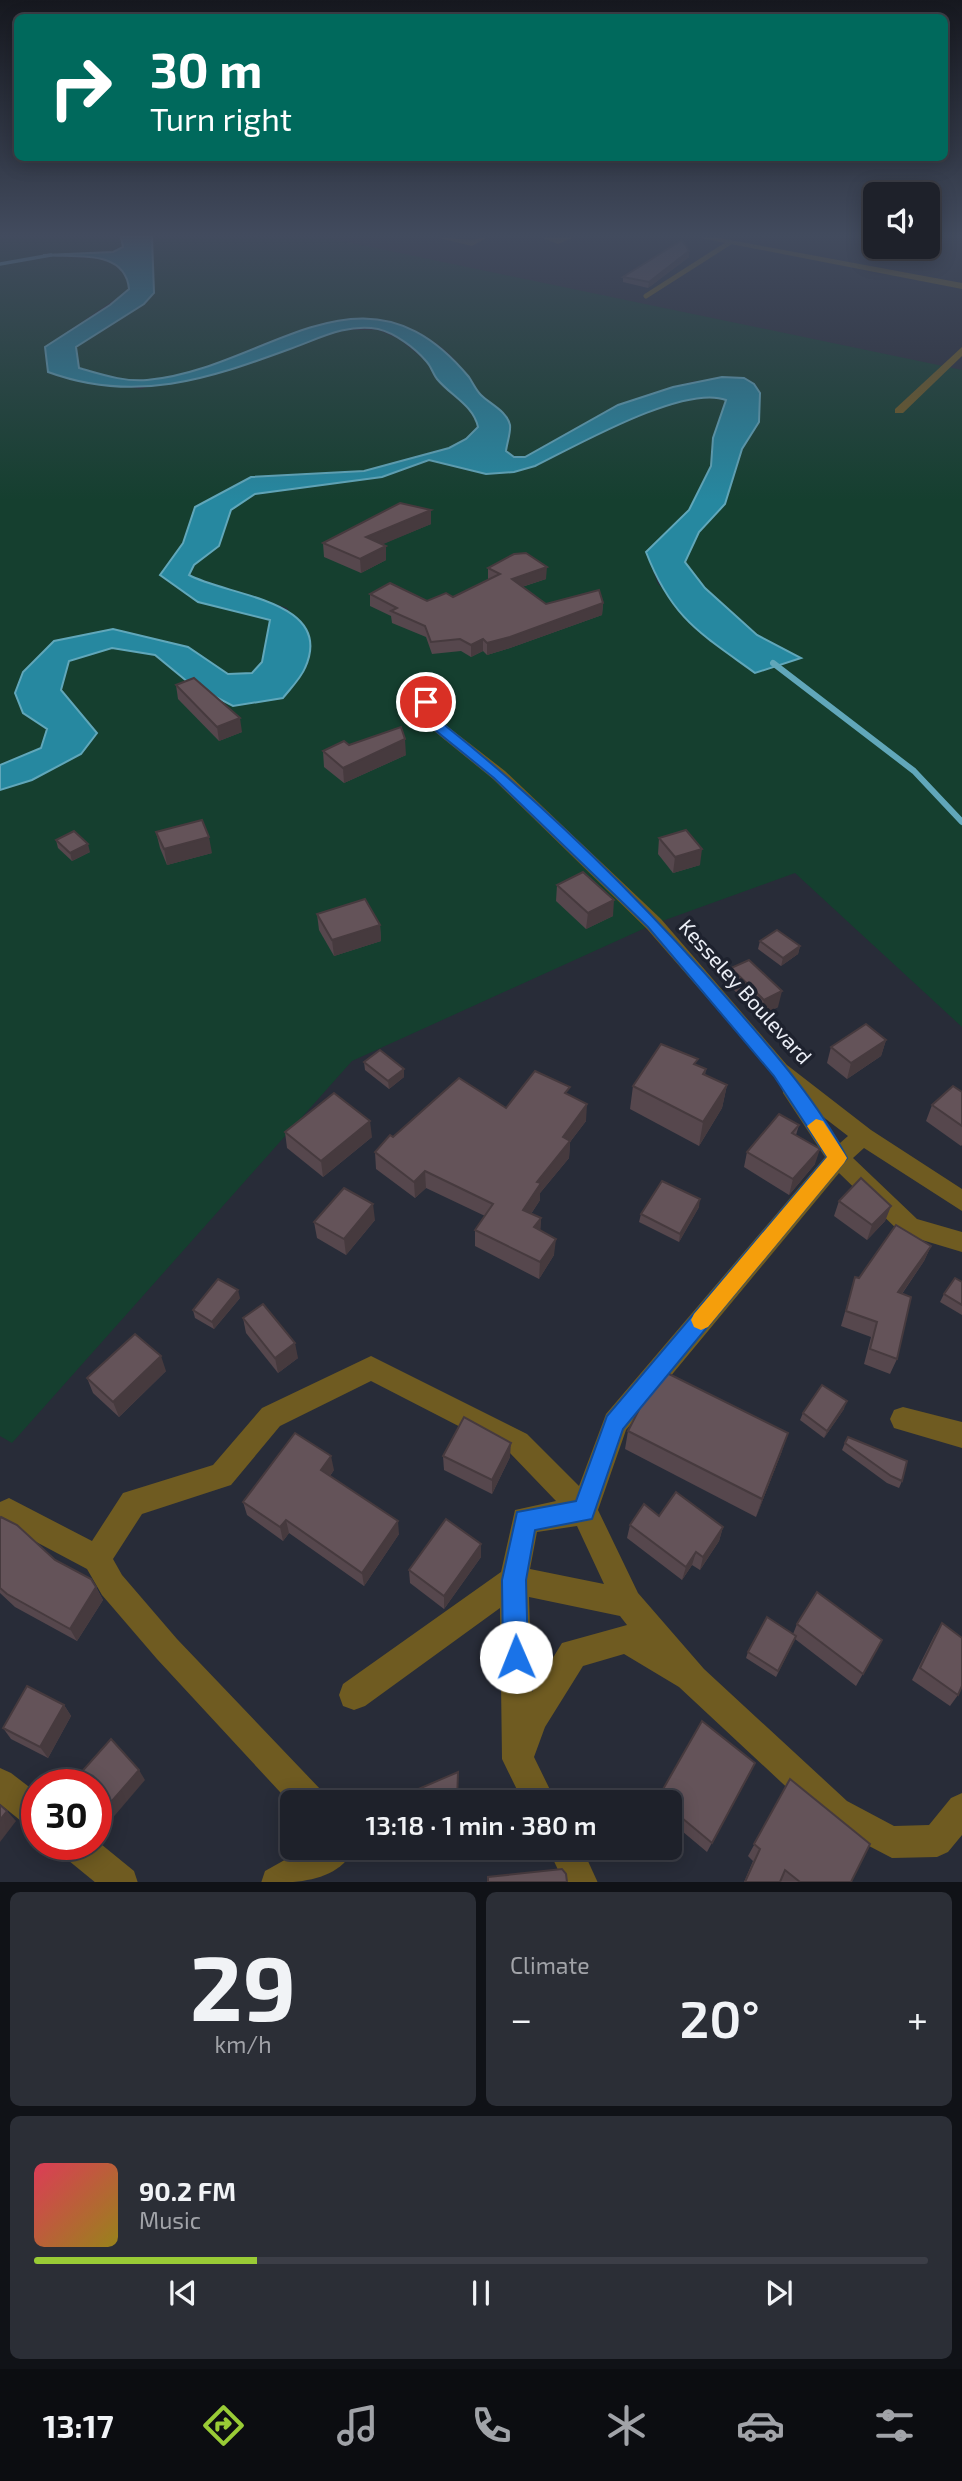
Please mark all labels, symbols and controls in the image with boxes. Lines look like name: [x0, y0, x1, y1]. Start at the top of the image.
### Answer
text: 30 m: [150, 39, 262, 98]
icon: right: [35, 42, 126, 133]
text: Turn right: [150, 99, 292, 137]
map controls: [863, 182, 940, 259]
button: sound: [863, 182, 940, 259]
pin: [396, 672, 456, 732]
icon: arrive: [407, 683, 445, 721]
street label: Kesseley Boulevard: [675, 914, 818, 1068]
position arrow: [479, 1620, 553, 1694]
speed limit sign: 30: [21, 1769, 112, 1860]
text: 13:18 · 1 min · 380 m: [365, 1809, 597, 1840]
text: 29: [190, 1930, 296, 2039]
text: Climate: [510, 1951, 590, 1979]
text: 20°: [679, 1986, 760, 2048]
text: −: [510, 1995, 532, 2041]
text: +: [907, 1995, 928, 2041]
text: km/h: [214, 2030, 272, 2058]
text: 90.2 FM: [139, 2175, 236, 2206]
text: Music: [139, 2206, 201, 2234]
icon: previous: [164, 2274, 202, 2312]
icon: pause: [462, 2274, 500, 2312]
icon: next: [760, 2274, 798, 2312]
icon: directions: [199, 2401, 248, 2450]
icon: music: [333, 2401, 382, 2450]
icon: phone: [467, 2401, 516, 2450]
icon: climate: [602, 2401, 651, 2450]
icon: car: [736, 2401, 785, 2450]
icon: filters: [870, 2401, 919, 2450]
text: 13:17: [43, 2406, 114, 2444]

